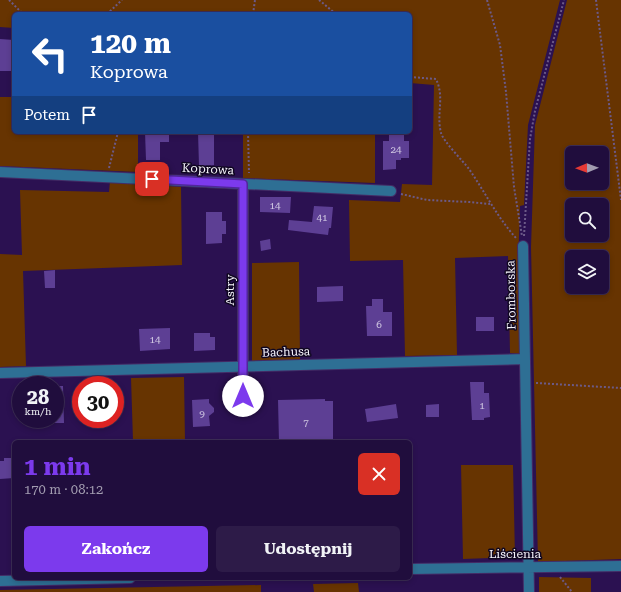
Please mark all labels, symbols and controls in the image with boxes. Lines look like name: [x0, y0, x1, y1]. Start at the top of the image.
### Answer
text: 120 m: [90, 27, 171, 60]
icon: left: [24, 28, 76, 80]
text: Koprowa: [90, 61, 168, 82]
icon: arrive: [78, 104, 100, 126]
text: Potem: [24, 106, 70, 124]
house number: 24: [390, 144, 402, 155]
north arrow: [565, 146, 609, 190]
map controls: [565, 146, 609, 294]
street label: Koprowa: [182, 161, 235, 177]
pin: [135, 162, 169, 196]
icon: arrive: [141, 168, 163, 190]
button: search: [565, 198, 609, 242]
house number: 14: [269, 200, 281, 211]
house number: 41: [316, 212, 328, 223]
button: layers: [565, 250, 609, 294]
street label: Fromborska: [503, 260, 519, 330]
street label: Astry: [223, 274, 237, 305]
house number: 6: [376, 319, 382, 330]
house number: 14: [149, 334, 161, 345]
street label: Bachusa: [262, 344, 311, 360]
position arrow: [222, 375, 264, 417]
speed limit sign: 30: [72, 376, 124, 428]
text: 28: [27, 385, 49, 409]
house number: 1: [479, 400, 485, 411]
text: km/h: [25, 406, 51, 417]
house number: 9: [199, 408, 205, 419]
house number: 7: [303, 417, 309, 428]
text: 1 min: [24, 453, 91, 481]
button: close: [358, 453, 400, 495]
text: 170 m · 08:12: [24, 482, 103, 497]
button: Zakończ: [24, 526, 208, 572]
button: Udostępnij: [216, 526, 400, 572]
street label: Liścienia: [489, 547, 542, 561]

